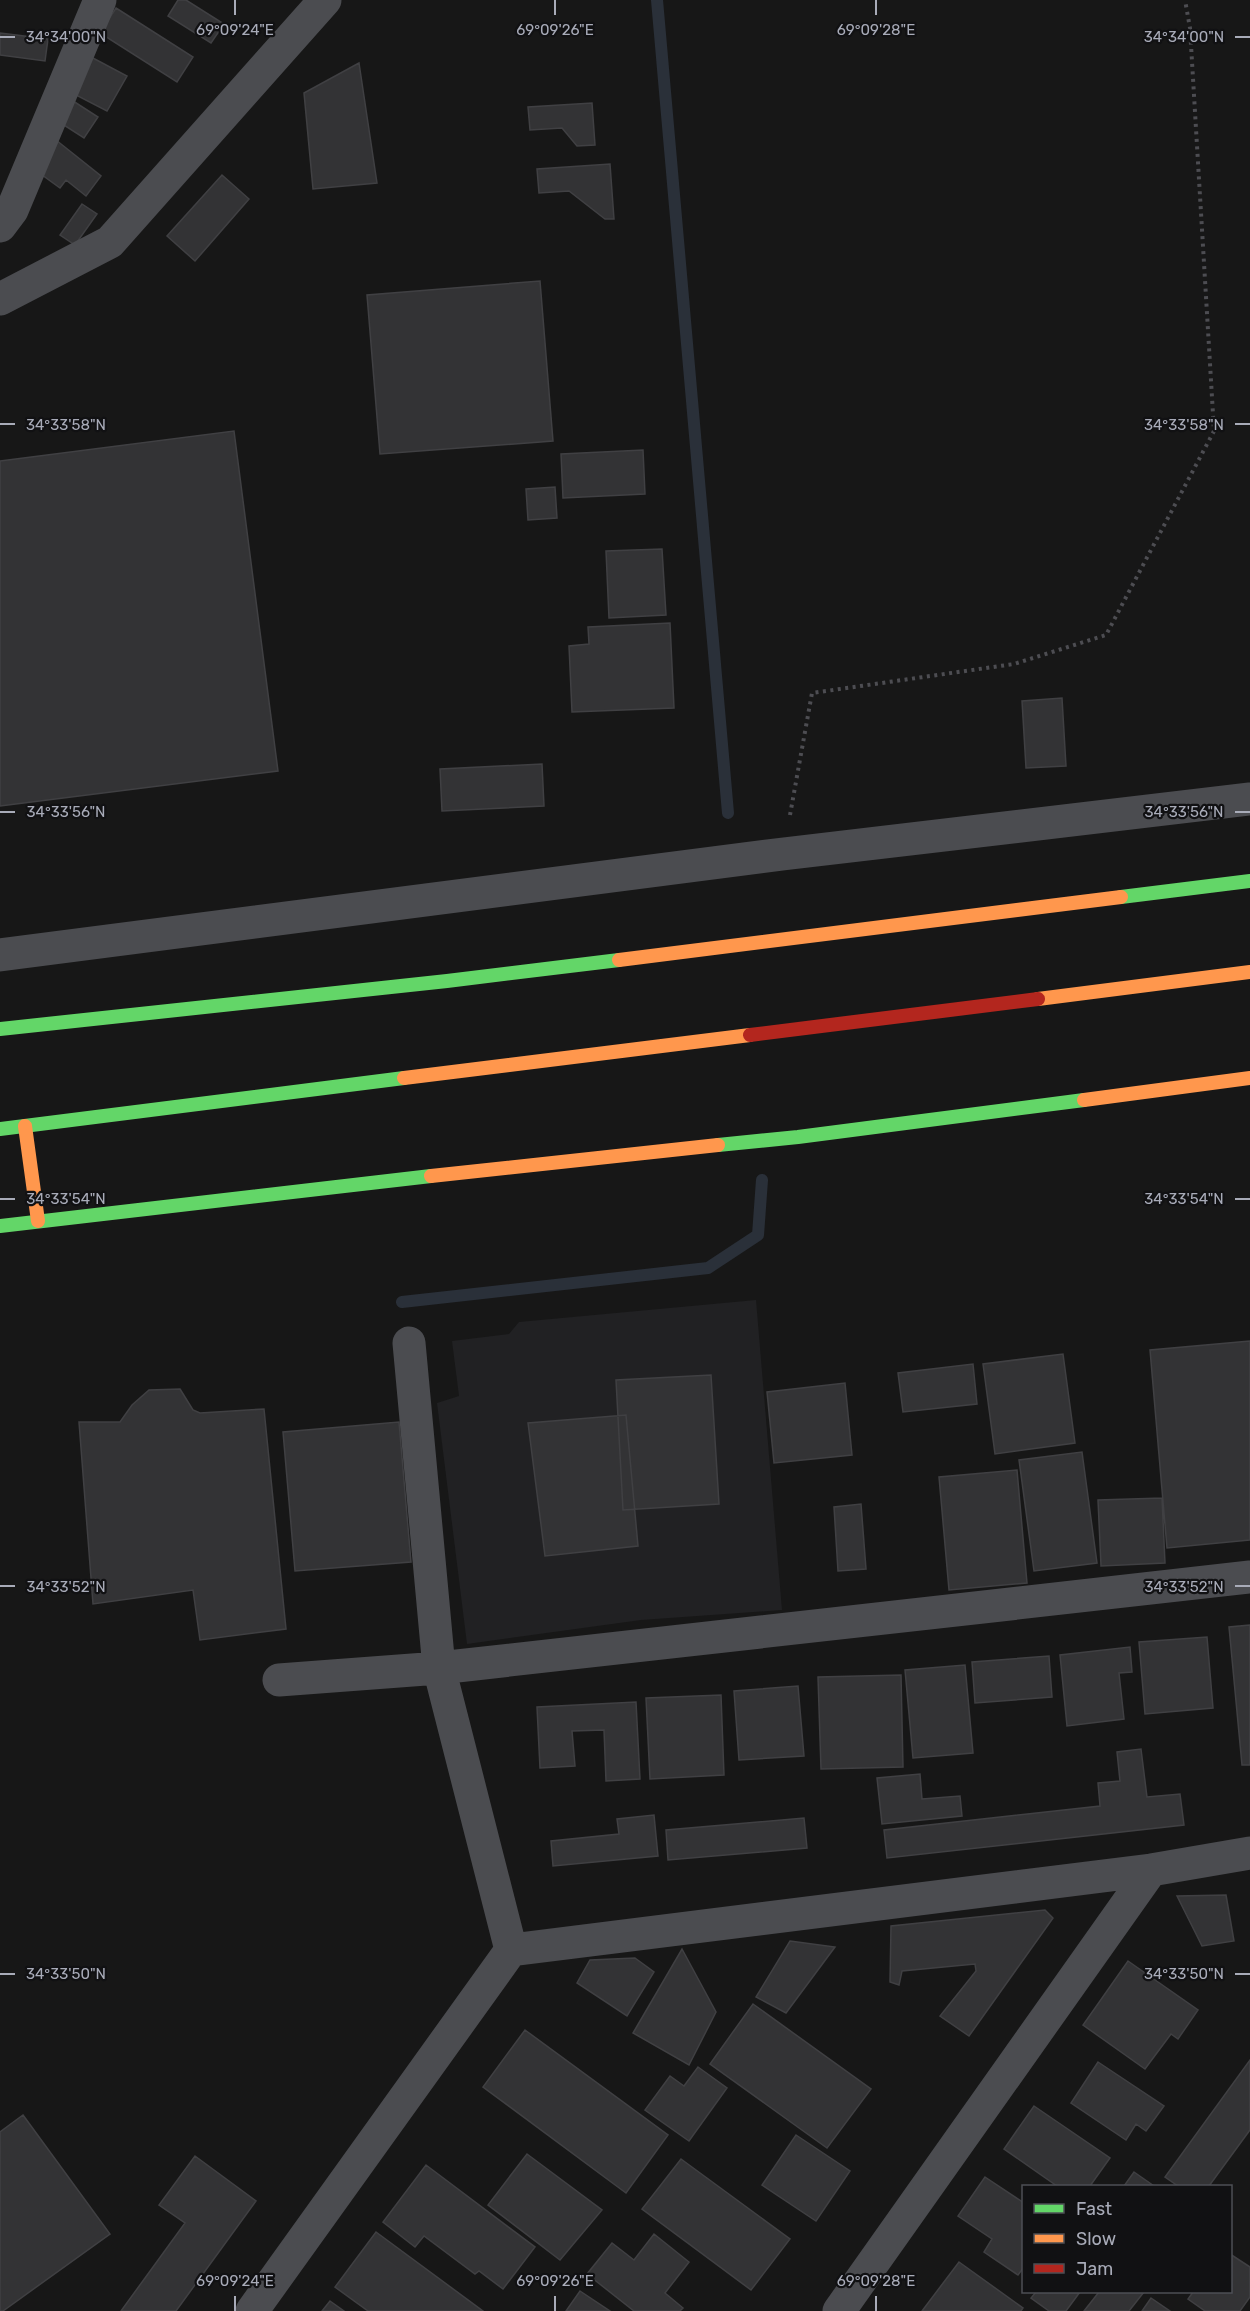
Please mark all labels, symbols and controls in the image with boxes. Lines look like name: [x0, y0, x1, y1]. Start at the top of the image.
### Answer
text: 69°09'24"E: [196, 21, 274, 39]
text: 69°09'26"E: [516, 21, 594, 39]
text: 69°09'28"E: [837, 21, 915, 39]
text: 34°34'00"N: [26, 28, 106, 46]
text: 34°34'00"N: [1144, 28, 1224, 46]
text: 34°33'58"N: [26, 416, 106, 434]
text: 34°33'58"N: [1144, 416, 1224, 434]
text: 34°33'56"N: [27, 803, 105, 821]
text: 34°33'56"N: [1145, 803, 1223, 821]
text: 34°33'54"N: [26, 1190, 106, 1208]
text: 34°33'54"N: [1144, 1190, 1224, 1208]
text: 34°33'52"N: [26, 1578, 106, 1596]
text: 34°33'52"N: [1144, 1578, 1224, 1596]
text: 34°33'50"N: [26, 1965, 106, 1983]
text: 34°33'50"N: [1144, 1965, 1224, 1983]
legend: [1022, 2185, 1232, 2293]
text: Fast: [1076, 2198, 1112, 2220]
text: Slow: [1076, 2228, 1116, 2250]
text: Jam: [1076, 2258, 1113, 2280]
text: 69°09'24"E: [196, 2272, 274, 2290]
text: 69°09'26"E: [516, 2272, 594, 2290]
text: 69°09'28"E: [837, 2272, 915, 2290]

